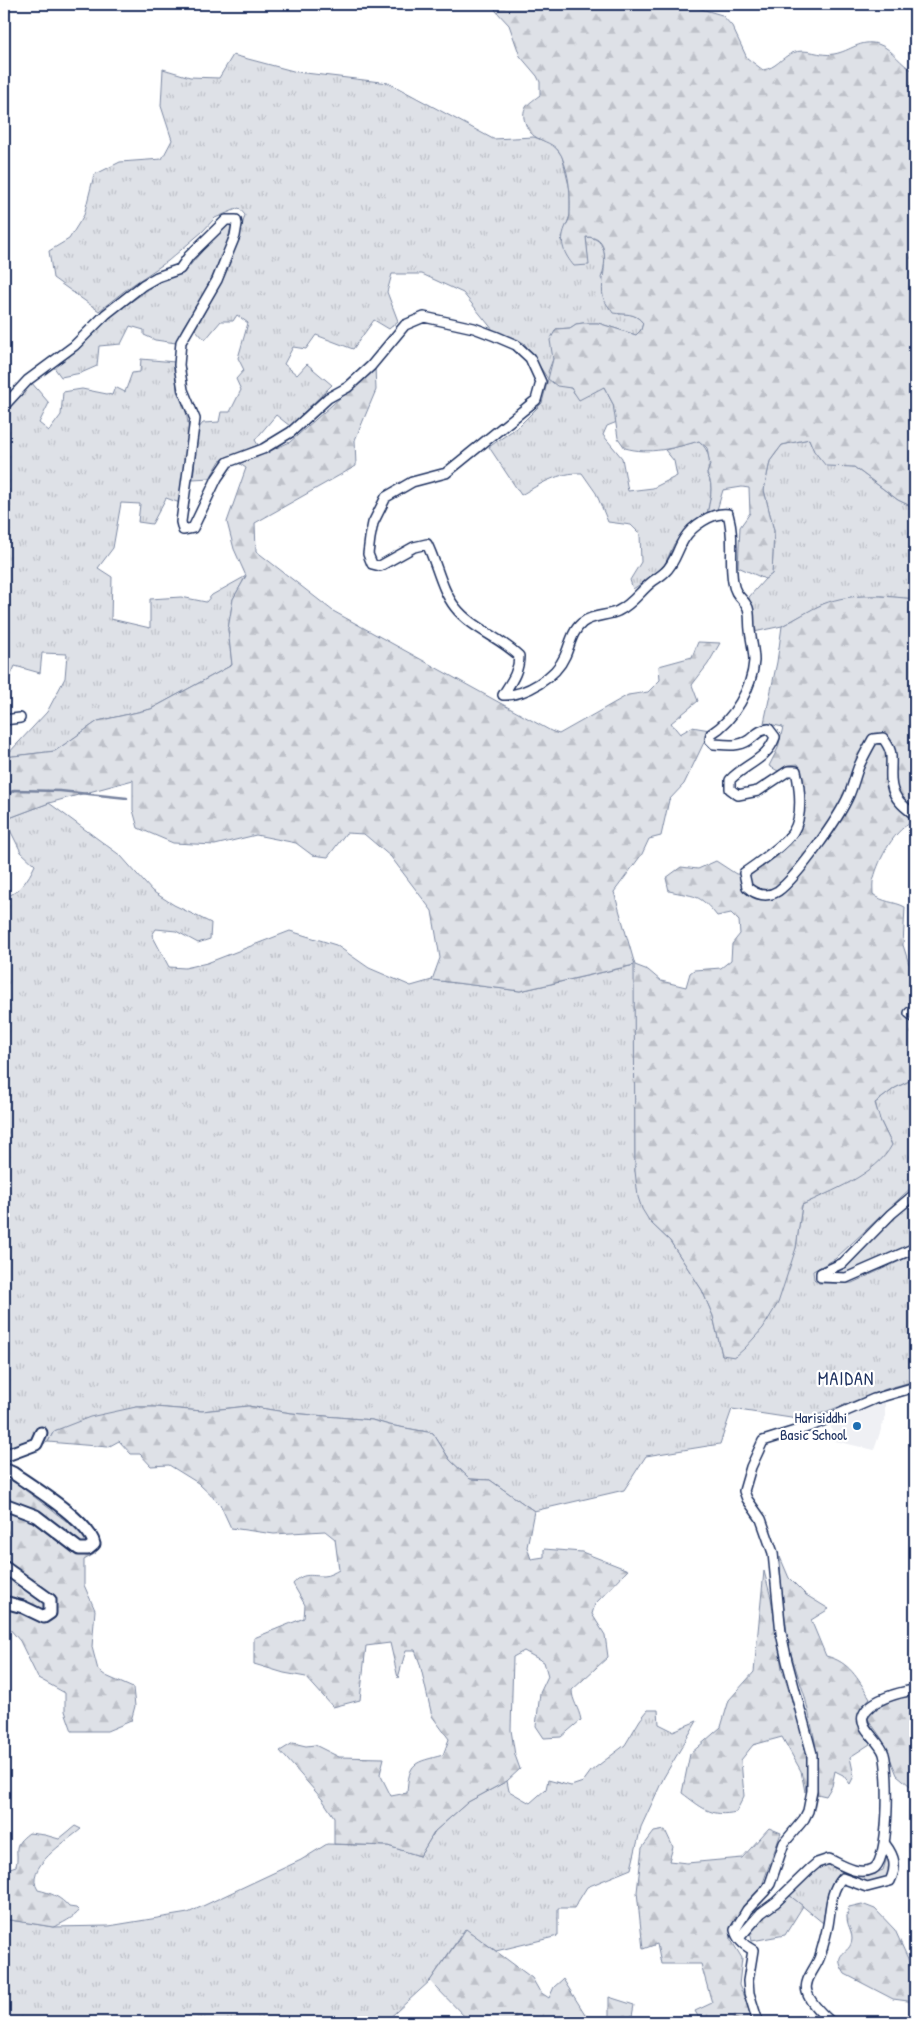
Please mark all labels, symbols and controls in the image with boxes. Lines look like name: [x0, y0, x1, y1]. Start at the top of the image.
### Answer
district label: MAIDAN: [818, 1366, 874, 1391]
place label: Harisiddhi Basic School: [780, 1407, 847, 1445]
marker: Harisiddhi Basic School: [851, 1420, 863, 1432]

